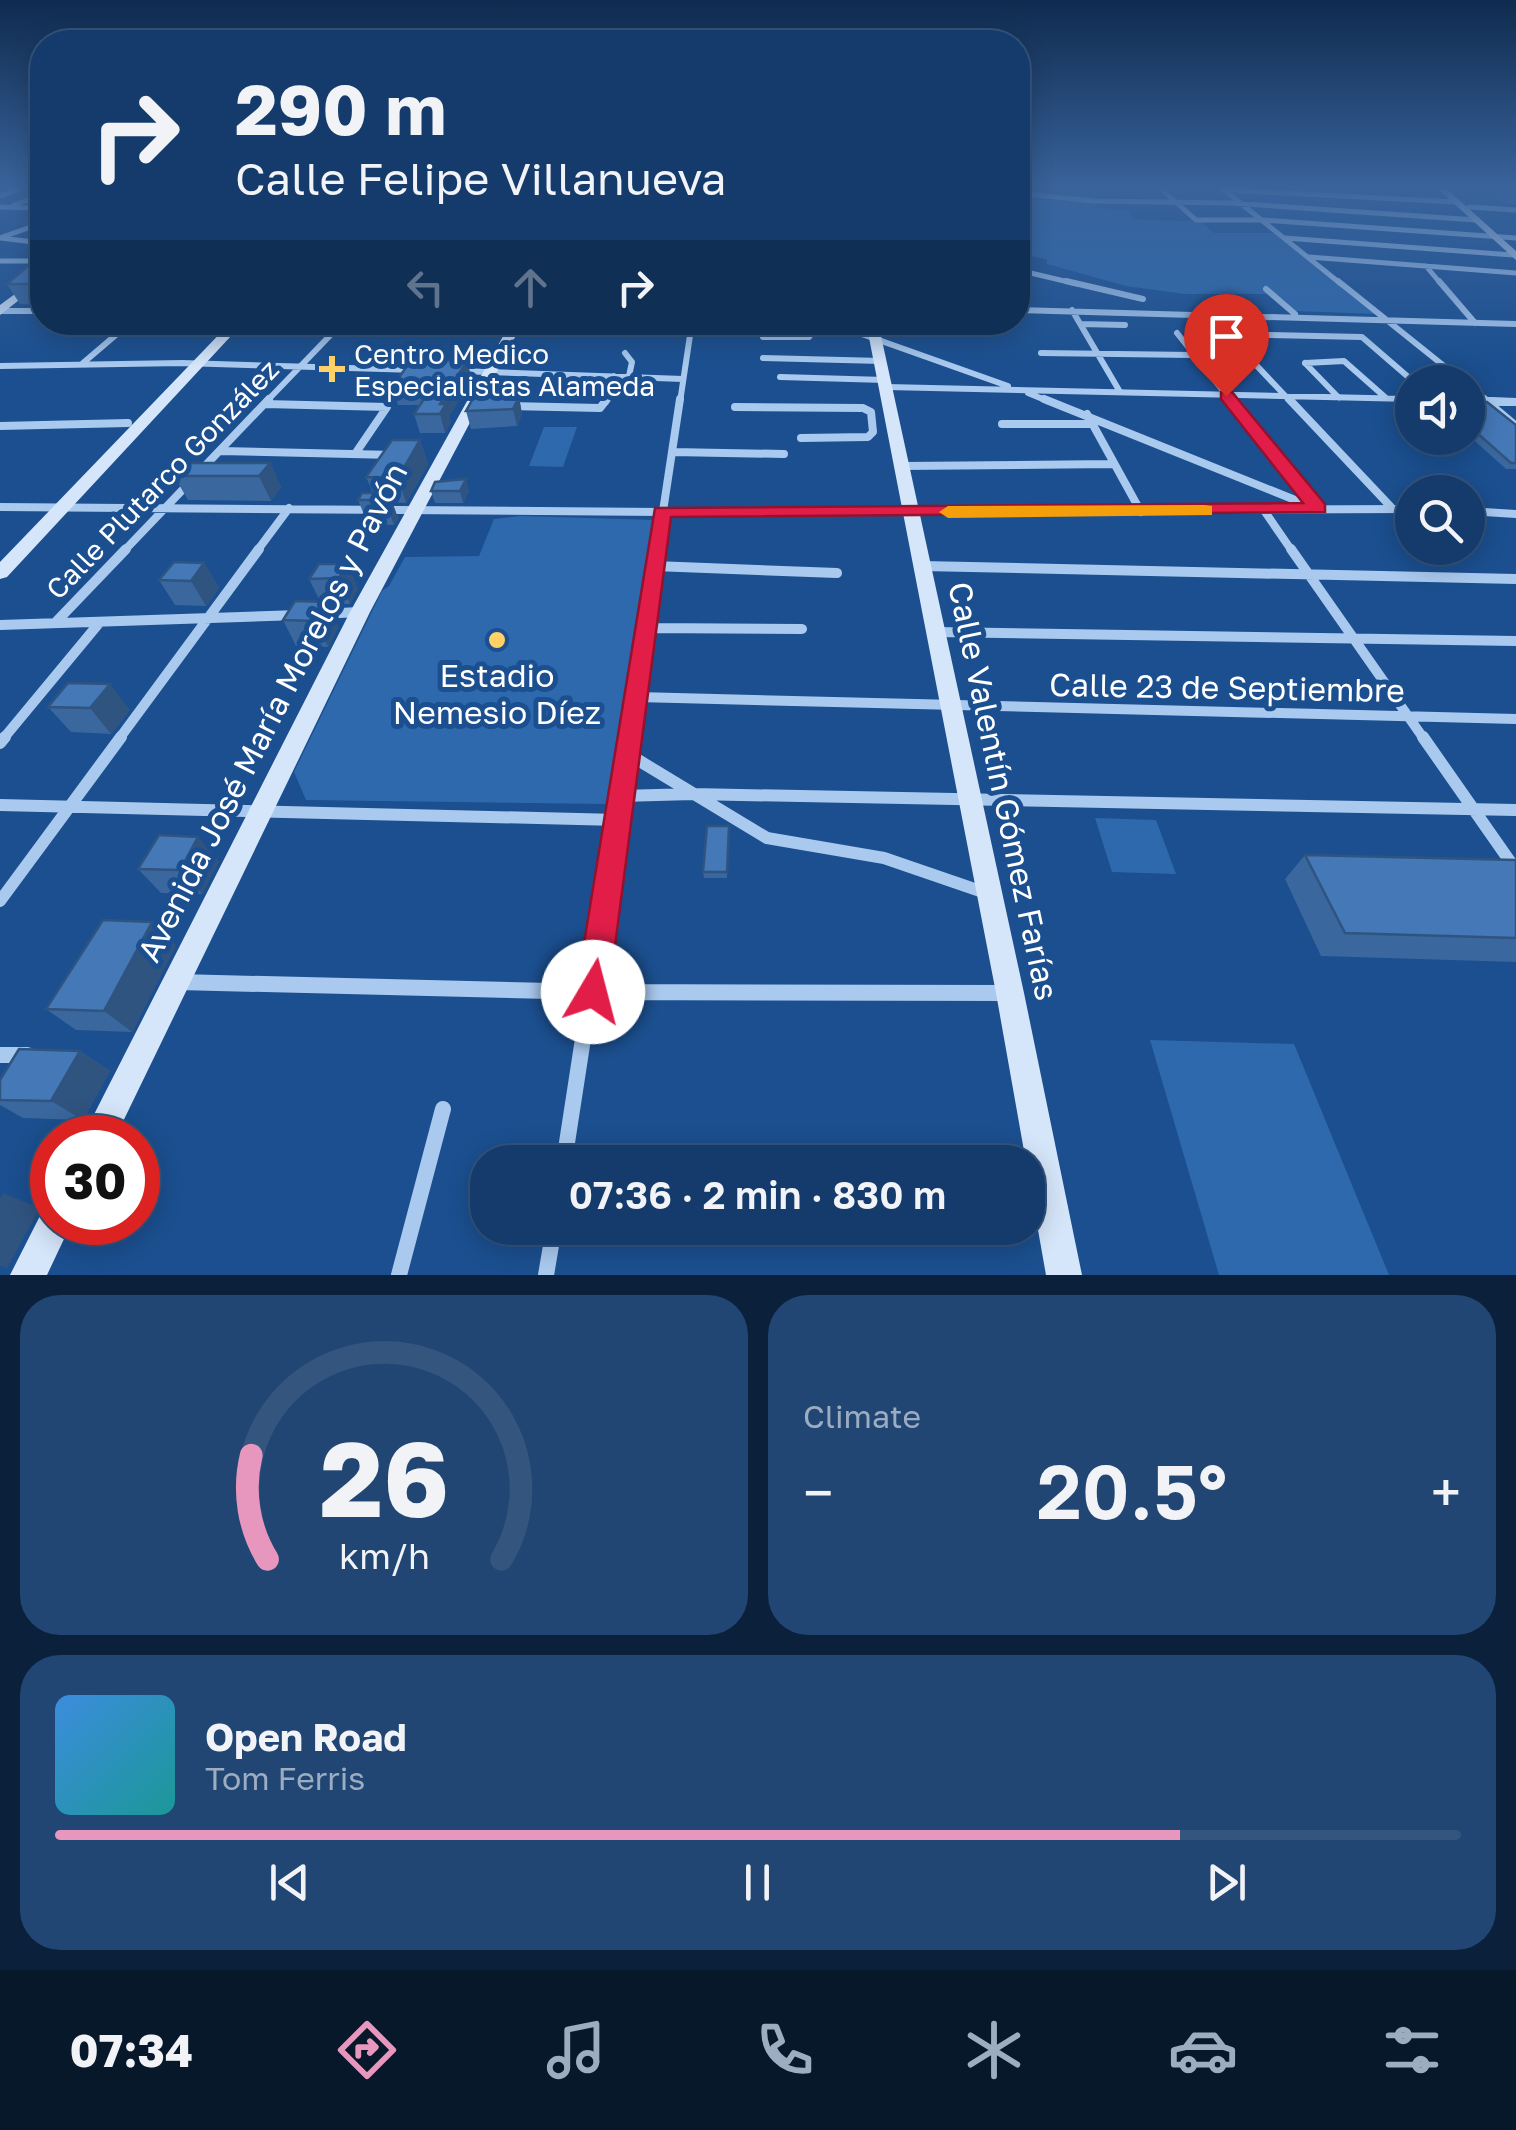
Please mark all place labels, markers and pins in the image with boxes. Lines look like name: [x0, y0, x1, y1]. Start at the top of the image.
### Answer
pin: [1184, 294, 1269, 397]
place label: Centro Medico Especialistas Alameda: [354, 337, 655, 402]
marker: Centro Medico Especialistas Alameda: [319, 356, 345, 382]
marker: Estadio Nemesio Díez: [486, 629, 508, 651]
place label: Estadio Nemesio Díez: [393, 656, 601, 731]

